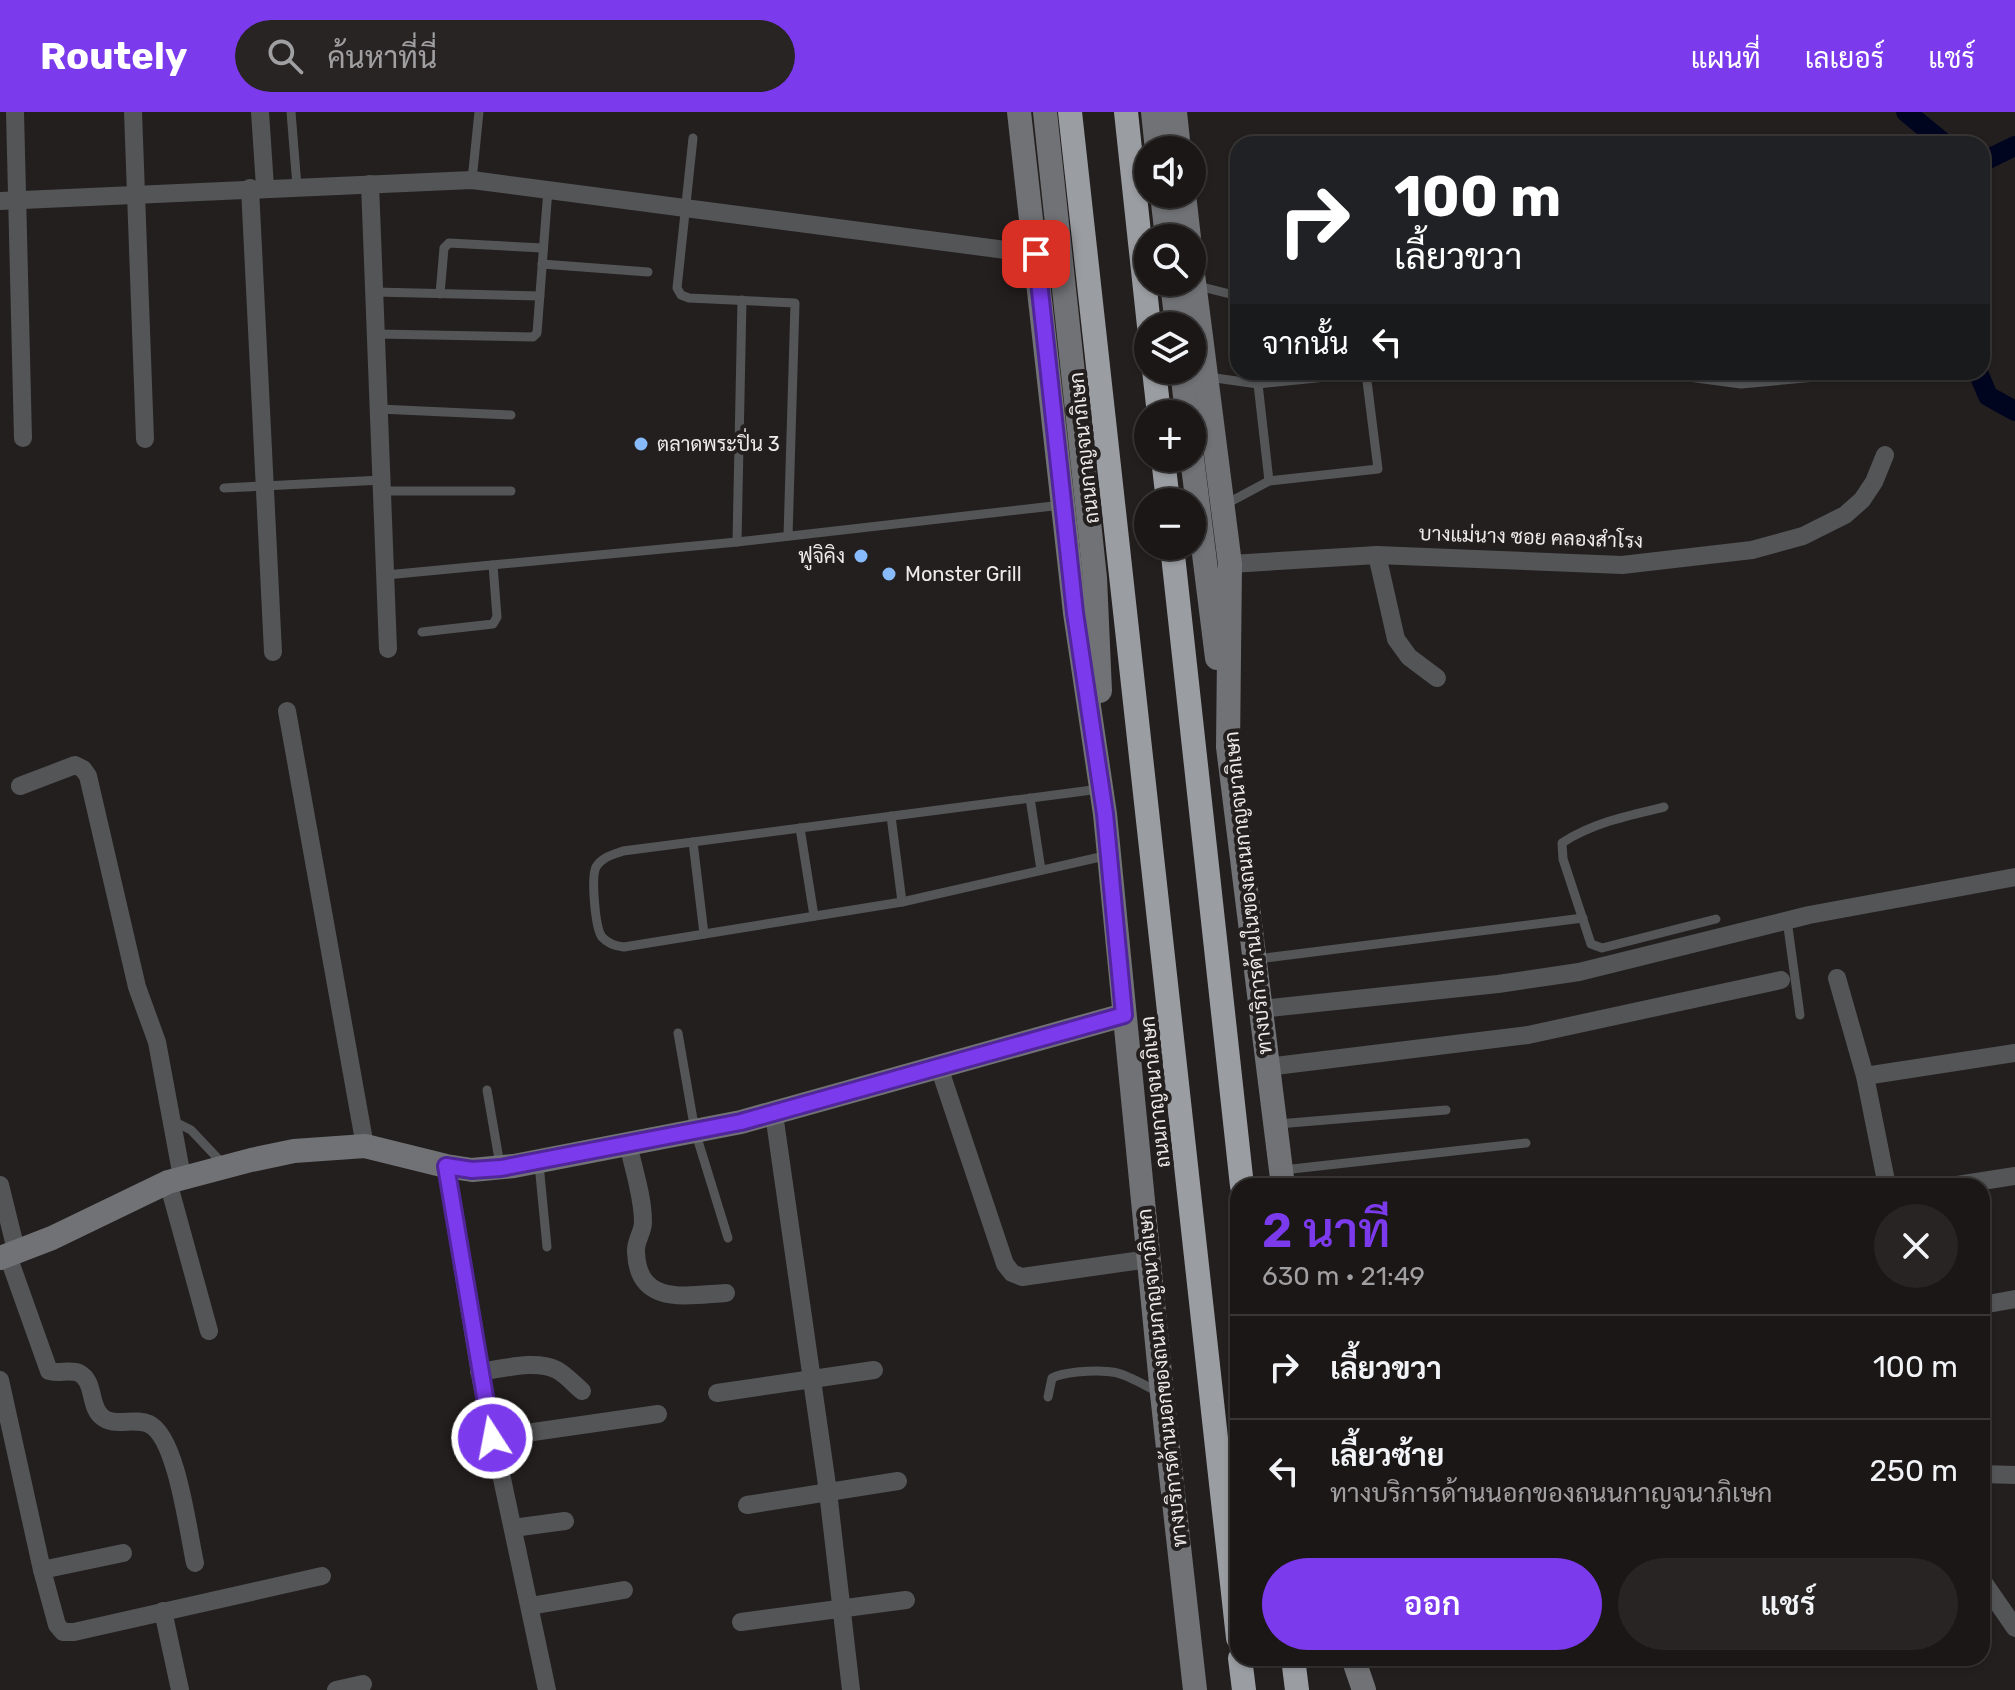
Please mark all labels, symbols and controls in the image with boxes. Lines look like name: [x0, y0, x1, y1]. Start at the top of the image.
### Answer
search box: [235, 20, 795, 92]
text: Routely: [40, 33, 187, 79]
icon: search: [263, 34, 307, 78]
text: ค้นหาที่นี่: [327, 40, 437, 76]
text: แผนที่: [1691, 42, 1761, 75]
text: เลเยอร์: [1805, 42, 1884, 75]
text: แชร์: [1928, 42, 1975, 75]
map controls: [1134, 136, 1206, 560]
button: sound: [1134, 136, 1206, 208]
text: 100 m: [1394, 164, 1561, 230]
icon: right: [1262, 168, 1366, 272]
pin: [1002, 220, 1070, 288]
button: search: [1134, 224, 1206, 296]
icon: arrive: [1014, 232, 1058, 276]
text: เลี้ยวขวา: [1394, 235, 1522, 278]
button: layers: [1134, 312, 1206, 384]
icon: left: [1365, 320, 1409, 364]
text: จากนั้น: [1262, 326, 1349, 362]
street label: ถนนกาญจนาภิเษก: [1064, 371, 1104, 525]
button: +: [1134, 400, 1206, 472]
place label: ตลาดพระปิ่น 3: [657, 428, 780, 456]
marker: ตลาดพระปิ่น 3: [632, 435, 650, 453]
button: −: [1134, 488, 1206, 560]
street label: บางแม่นาง ซอย คลองสำโรง: [1418, 520, 1644, 553]
place label: ฟูจิคิง: [798, 544, 845, 571]
marker: ฟูจิคิง: [852, 547, 870, 565]
place label: Monster Grill: [905, 562, 1022, 586]
marker: Monster Grill: [880, 565, 898, 583]
street label: ทางบริการด้านในของถนนกาญจนาภิเษก: [1218, 730, 1277, 1056]
street label: ถนนกาญจนาภิเษก: [1135, 1015, 1175, 1169]
text: 2 นาที: [1262, 1202, 1390, 1259]
button: close: [1874, 1204, 1958, 1288]
street label: ทางบริการด้านนอกของถนนกาญจนาภิเษก: [1132, 1207, 1192, 1549]
text: 630 m · 21:49: [1262, 1261, 1425, 1292]
icon: right: [1262, 1345, 1306, 1389]
text: 100 m: [1873, 1349, 1958, 1385]
text: เลี้ยวขวา: [1330, 1351, 1442, 1387]
position arrow: [450, 1396, 534, 1480]
text: เลี้ยวซ้าย: [1330, 1438, 1444, 1474]
icon: left: [1262, 1449, 1306, 1493]
text: 250 m: [1870, 1453, 1958, 1489]
text: ทางบริการด้านนอกของถนนกาญจนาภิเษก: [1330, 1478, 1773, 1509]
button: ออก: [1262, 1558, 1602, 1650]
button: แชร์: [1618, 1558, 1958, 1650]

